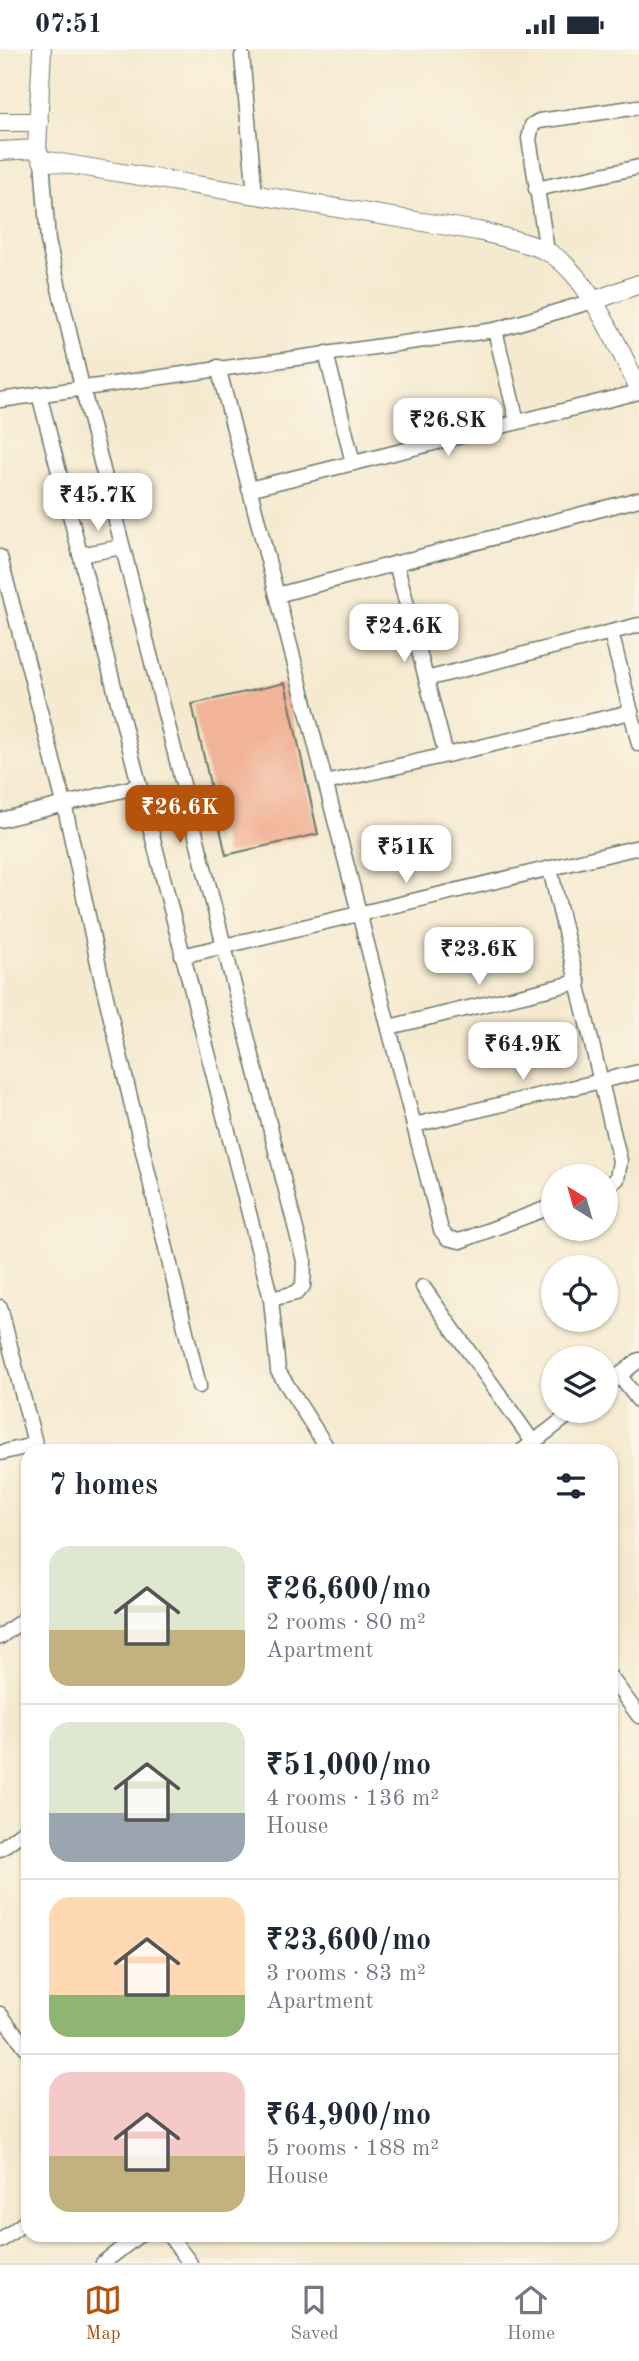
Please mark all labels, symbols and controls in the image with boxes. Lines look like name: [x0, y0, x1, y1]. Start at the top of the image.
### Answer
text: 07:51: [35, 12, 103, 38]
pin: ₹26.8K: [391, 399, 505, 458]
text: ₹26.8K: [409, 409, 487, 432]
pin: ₹45.7K: [41, 473, 155, 533]
text: ₹45.7K: [59, 484, 137, 507]
pin: ₹24.6K: [347, 605, 461, 664]
text: ₹24.6K: [365, 615, 443, 638]
pin: ₹26.6K: [123, 785, 237, 845]
text: ₹26.6K: [141, 796, 219, 819]
pin: ₹51K: [365, 825, 447, 885]
text: ₹51K: [377, 836, 435, 859]
pin: ₹23.6K: [422, 927, 536, 987]
text: ₹23.6K: [440, 938, 518, 961]
pin: ₹64.9K: [466, 1023, 580, 1082]
text: ₹64.9K: [484, 1033, 562, 1056]
north arrow: [541, 1164, 618, 1241]
map controls: [541, 1164, 618, 1423]
button: locate: [541, 1255, 618, 1332]
button: layers: [541, 1346, 618, 1423]
icon: filters: [552, 1467, 590, 1505]
text: 7 homes: [49, 1471, 158, 1501]
icon: home: [105, 1574, 189, 1658]
text: ₹26,600/mo: [266, 1575, 431, 1605]
text: 2 rooms · 80 m²: [266, 1611, 426, 1634]
text: Apartment: [266, 1639, 374, 1662]
icon: home: [105, 1750, 189, 1834]
text: ₹51,000/mo: [266, 1751, 431, 1781]
text: 4 rooms · 136 m²: [266, 1787, 439, 1810]
text: House: [266, 1815, 328, 1838]
icon: home: [105, 1925, 189, 2009]
text: ₹23,600/mo: [266, 1926, 431, 1956]
text: 3 rooms · 83 m²: [266, 1962, 426, 1985]
text: Apartment: [266, 1990, 374, 2013]
icon: home: [105, 2100, 189, 2184]
text: ₹64,900/mo: [266, 2101, 431, 2131]
text: 5 rooms · 188 m²: [266, 2137, 439, 2160]
text: House: [266, 2165, 328, 2188]
tab: Map: [84, 2281, 122, 2346]
tab: Saved: [290, 2281, 339, 2346]
tab: Home: [507, 2281, 555, 2346]

